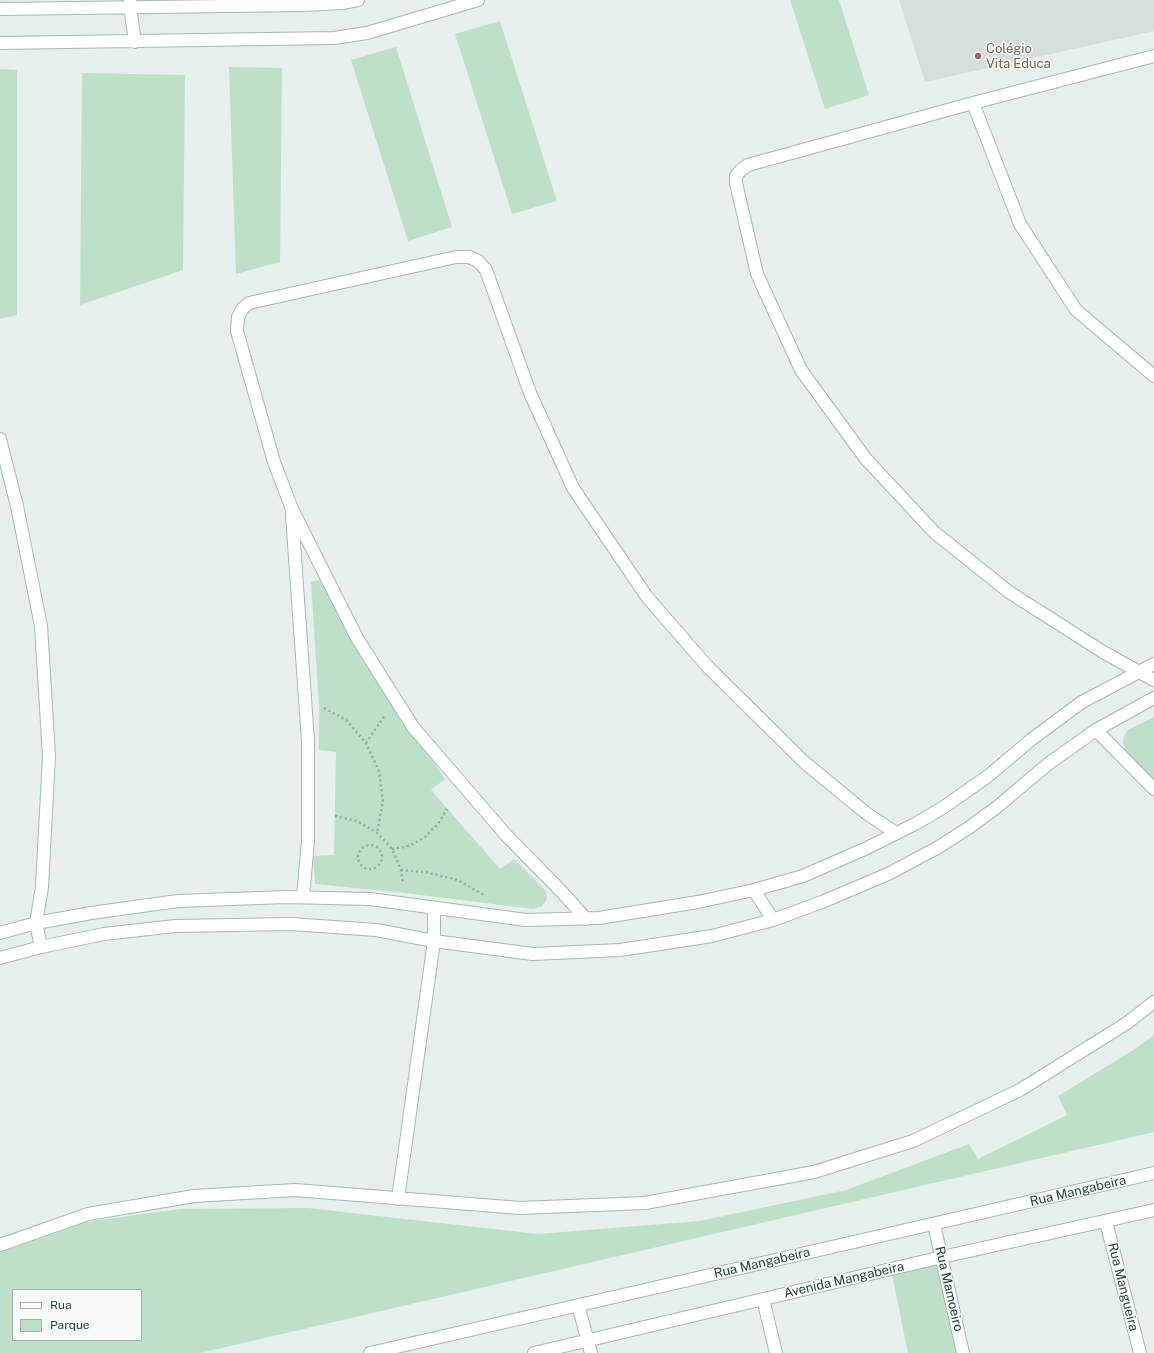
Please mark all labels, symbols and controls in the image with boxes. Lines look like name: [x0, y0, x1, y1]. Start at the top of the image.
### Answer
place label: Colégio Vita Educa: [986, 41, 1051, 72]
marker: Colégio Vita Educa: [973, 51, 983, 61]
street label: Rua Mangabeira: [1028, 1172, 1128, 1210]
street label: Rua Mangueira: [1104, 1241, 1142, 1333]
street label: Rua Mangabeira: [712, 1244, 812, 1282]
street label: Rua Mamoeiro: [932, 1245, 966, 1333]
street label: Avenida Mangabeira: [782, 1259, 906, 1301]
legend: [12, 1289, 142, 1341]
text: Rua: [50, 1298, 72, 1312]
text: Parque: [50, 1318, 90, 1332]

